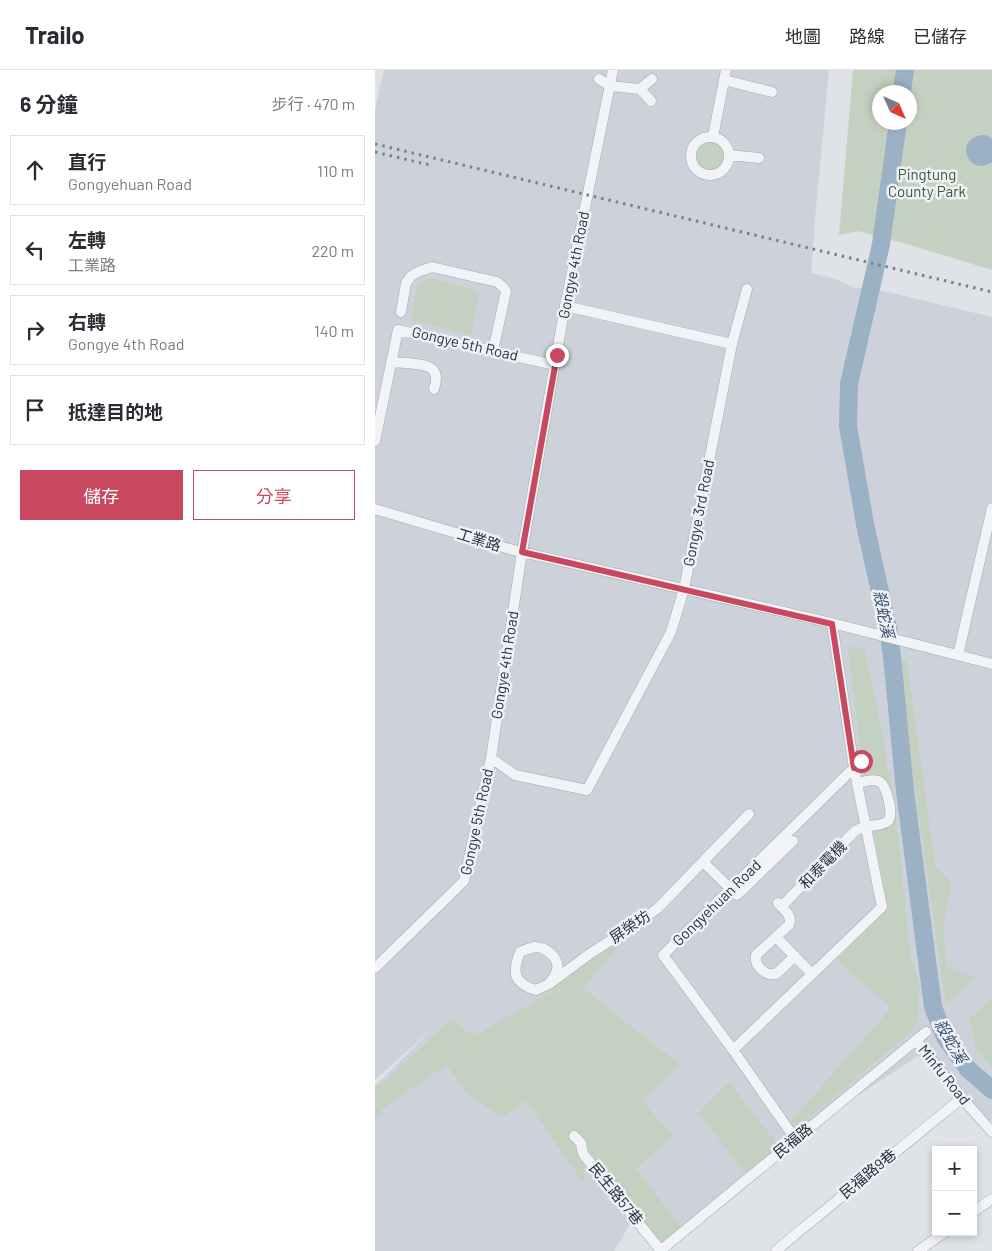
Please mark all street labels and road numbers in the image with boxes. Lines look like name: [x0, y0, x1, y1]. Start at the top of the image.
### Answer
street label: Gongye 4th Road: [554, 210, 592, 320]
street label: Gongye 5th Road: [410, 322, 520, 364]
street label: Gongye 3rd Road: [679, 458, 717, 568]
street label: 工業路: [455, 524, 503, 554]
street label: Gongye 4th Road: [487, 610, 521, 720]
street label: Gongye 5th Road: [456, 767, 496, 877]
street label: 和泰電機: [795, 836, 850, 892]
street label: Gongyehuan Road: [668, 855, 764, 949]
street label: 屏榮坊: [606, 906, 653, 946]
street label: Minfu Road: [915, 1041, 974, 1108]
street label: 民福路: [769, 1119, 816, 1161]
street label: 民福路9巷: [836, 1145, 899, 1202]
street label: 民生路57巷: [586, 1159, 647, 1228]

